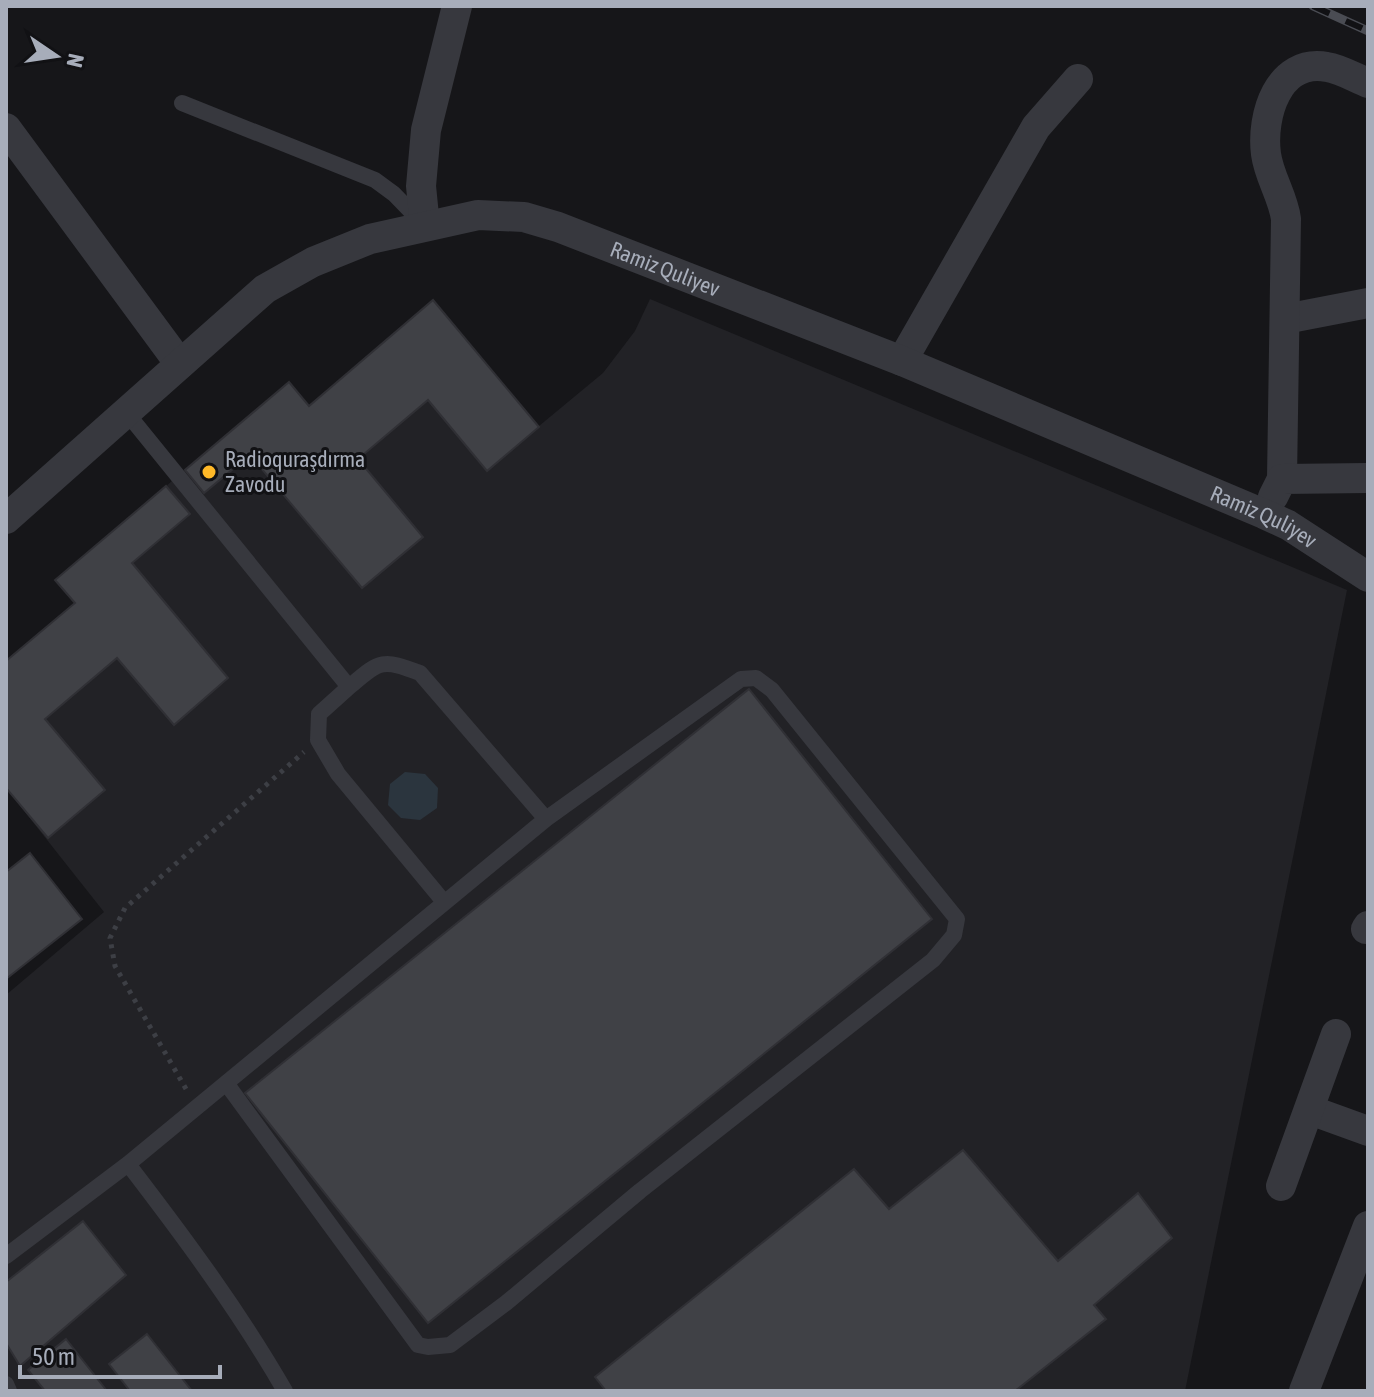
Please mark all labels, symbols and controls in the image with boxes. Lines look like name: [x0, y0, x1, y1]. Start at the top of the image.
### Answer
north arrow: [16, 16, 96, 96]
text: N: [61, 51, 90, 70]
street label: Ramiz Quliyev: [607, 236, 724, 302]
place label: Radioquraşdırma Zavodu: [225, 446, 365, 497]
marker: Radioquraşdırma Zavodu: [200, 463, 218, 481]
street label: Ramiz Quliyev: [1207, 480, 1322, 553]
scale bar: [20, 1329, 220, 1379]
text: 50 m: [32, 1343, 75, 1370]

